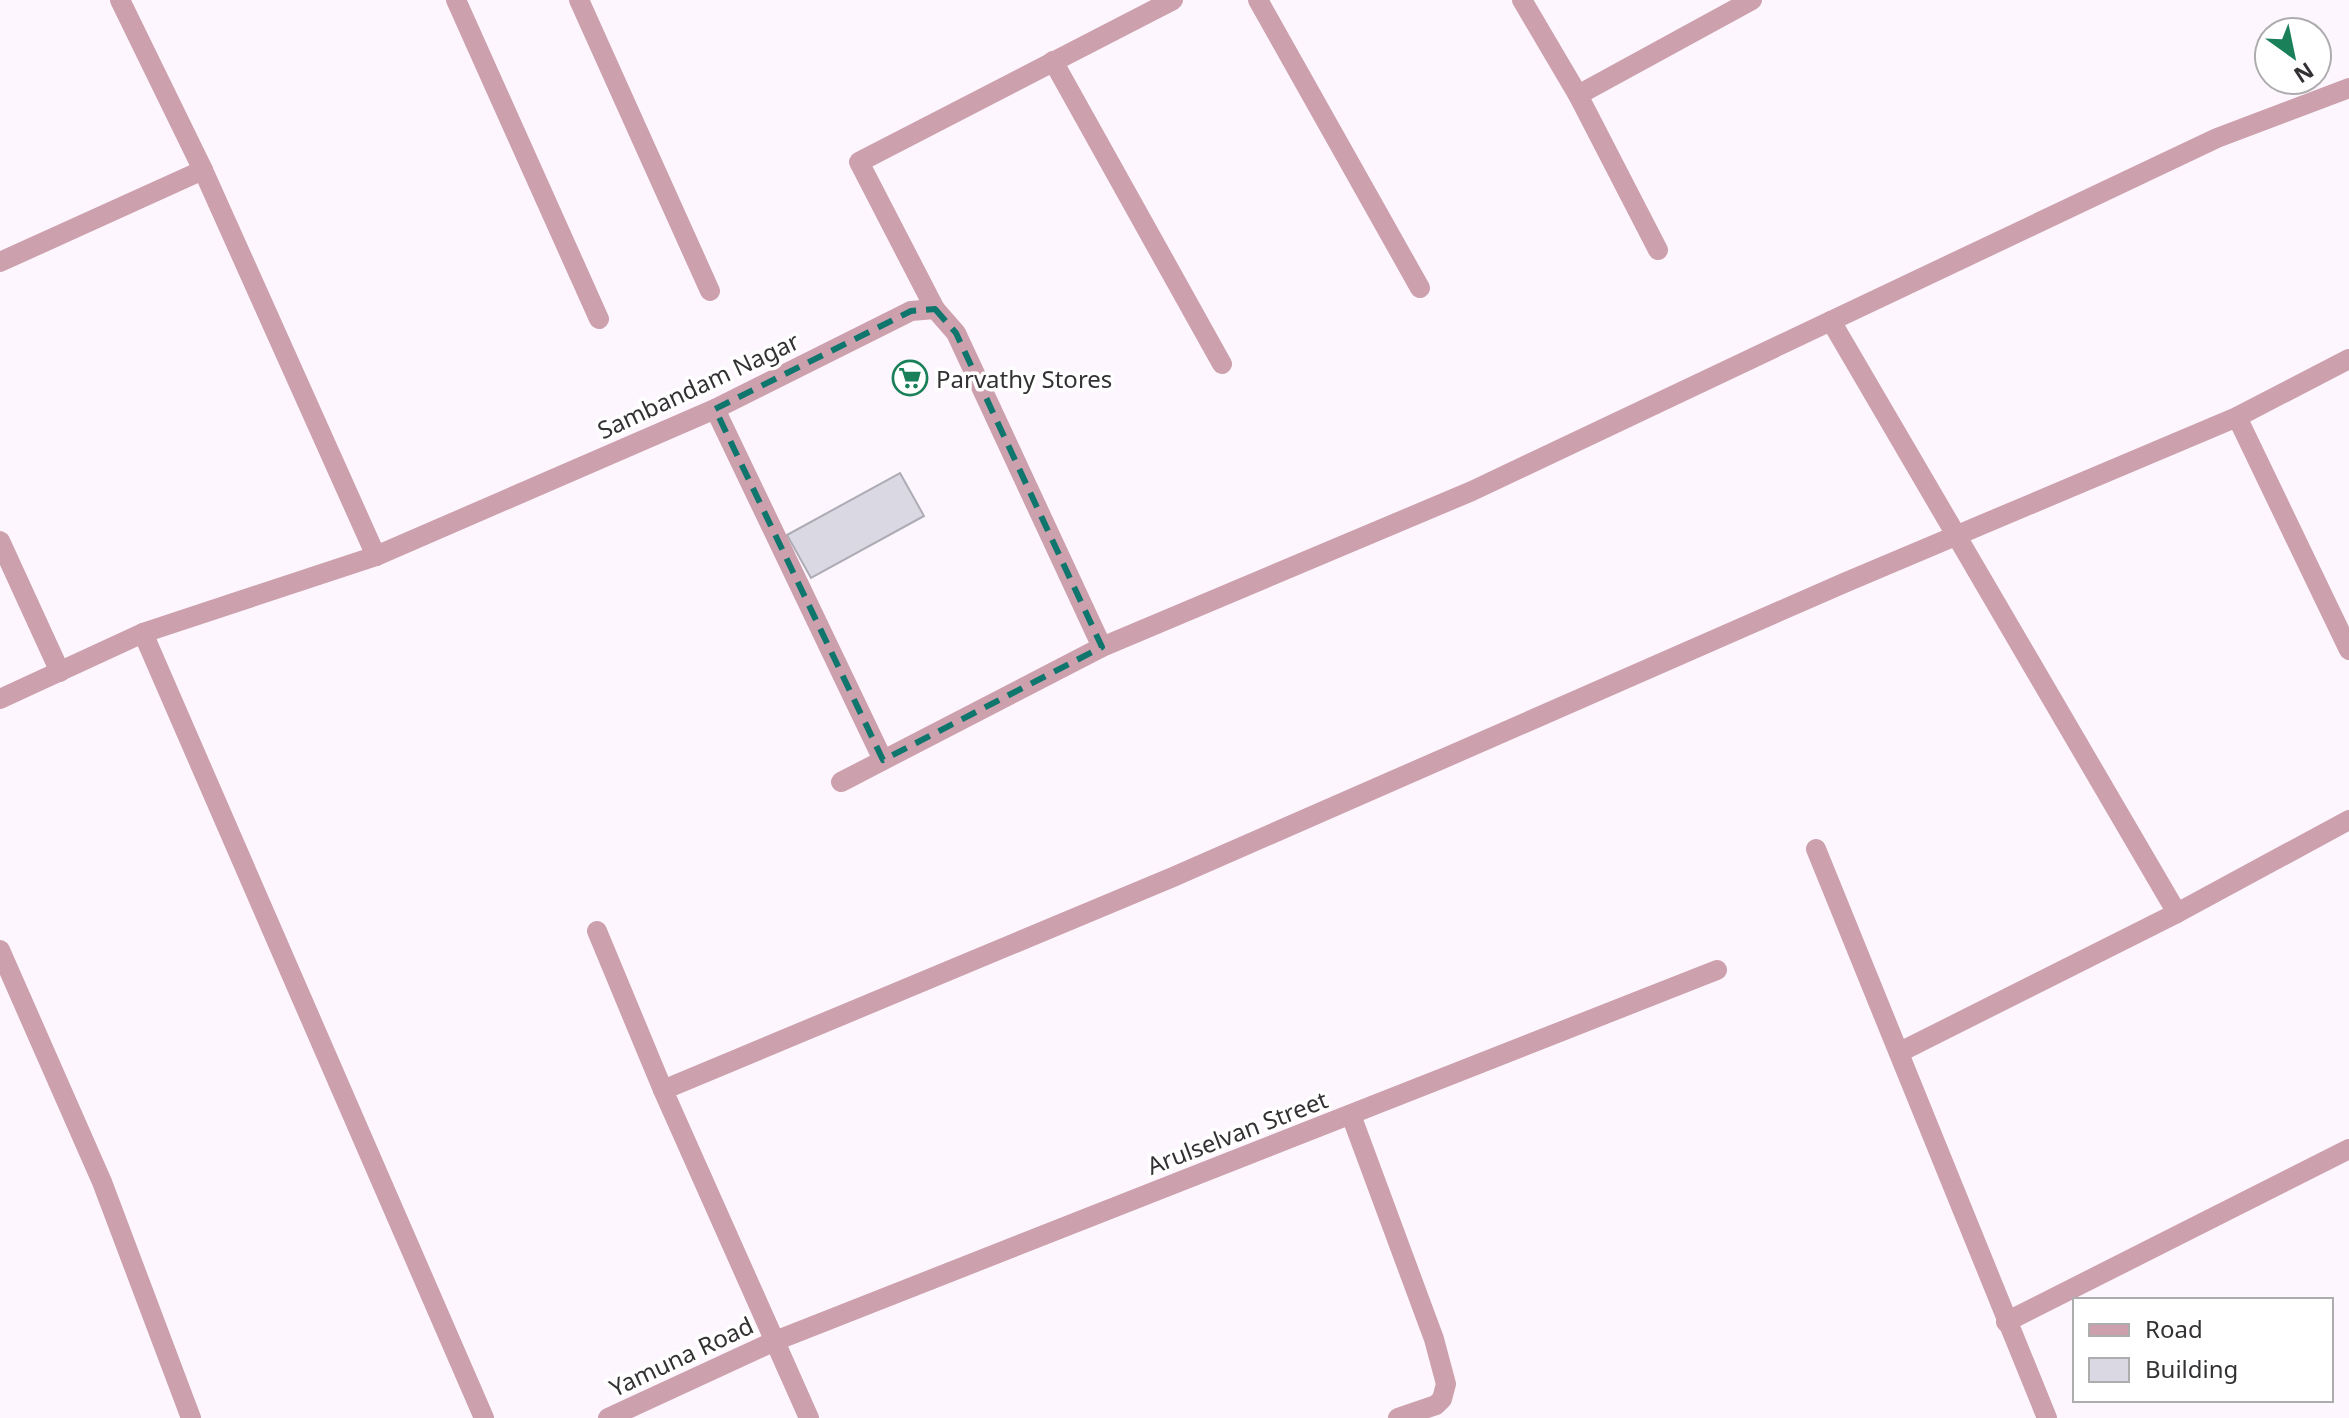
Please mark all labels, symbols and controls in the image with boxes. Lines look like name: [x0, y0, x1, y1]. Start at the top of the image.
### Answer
north arrow: [2253, 16, 2333, 96]
text: N: [2289, 56, 2320, 91]
street label: Sambandam Nagar: [592, 324, 804, 446]
supermarket icon: Parvathy Stores: [891, 359, 929, 397]
place label: Parvathy Stores: [936, 362, 1112, 395]
street label: Arulselvan Street: [1142, 1082, 1332, 1182]
legend: [2073, 1298, 2333, 1402]
street label: Yamuna Road: [604, 1308, 758, 1404]
text: Road: [2145, 1312, 2203, 1345]
text: Building: [2145, 1352, 2238, 1385]

